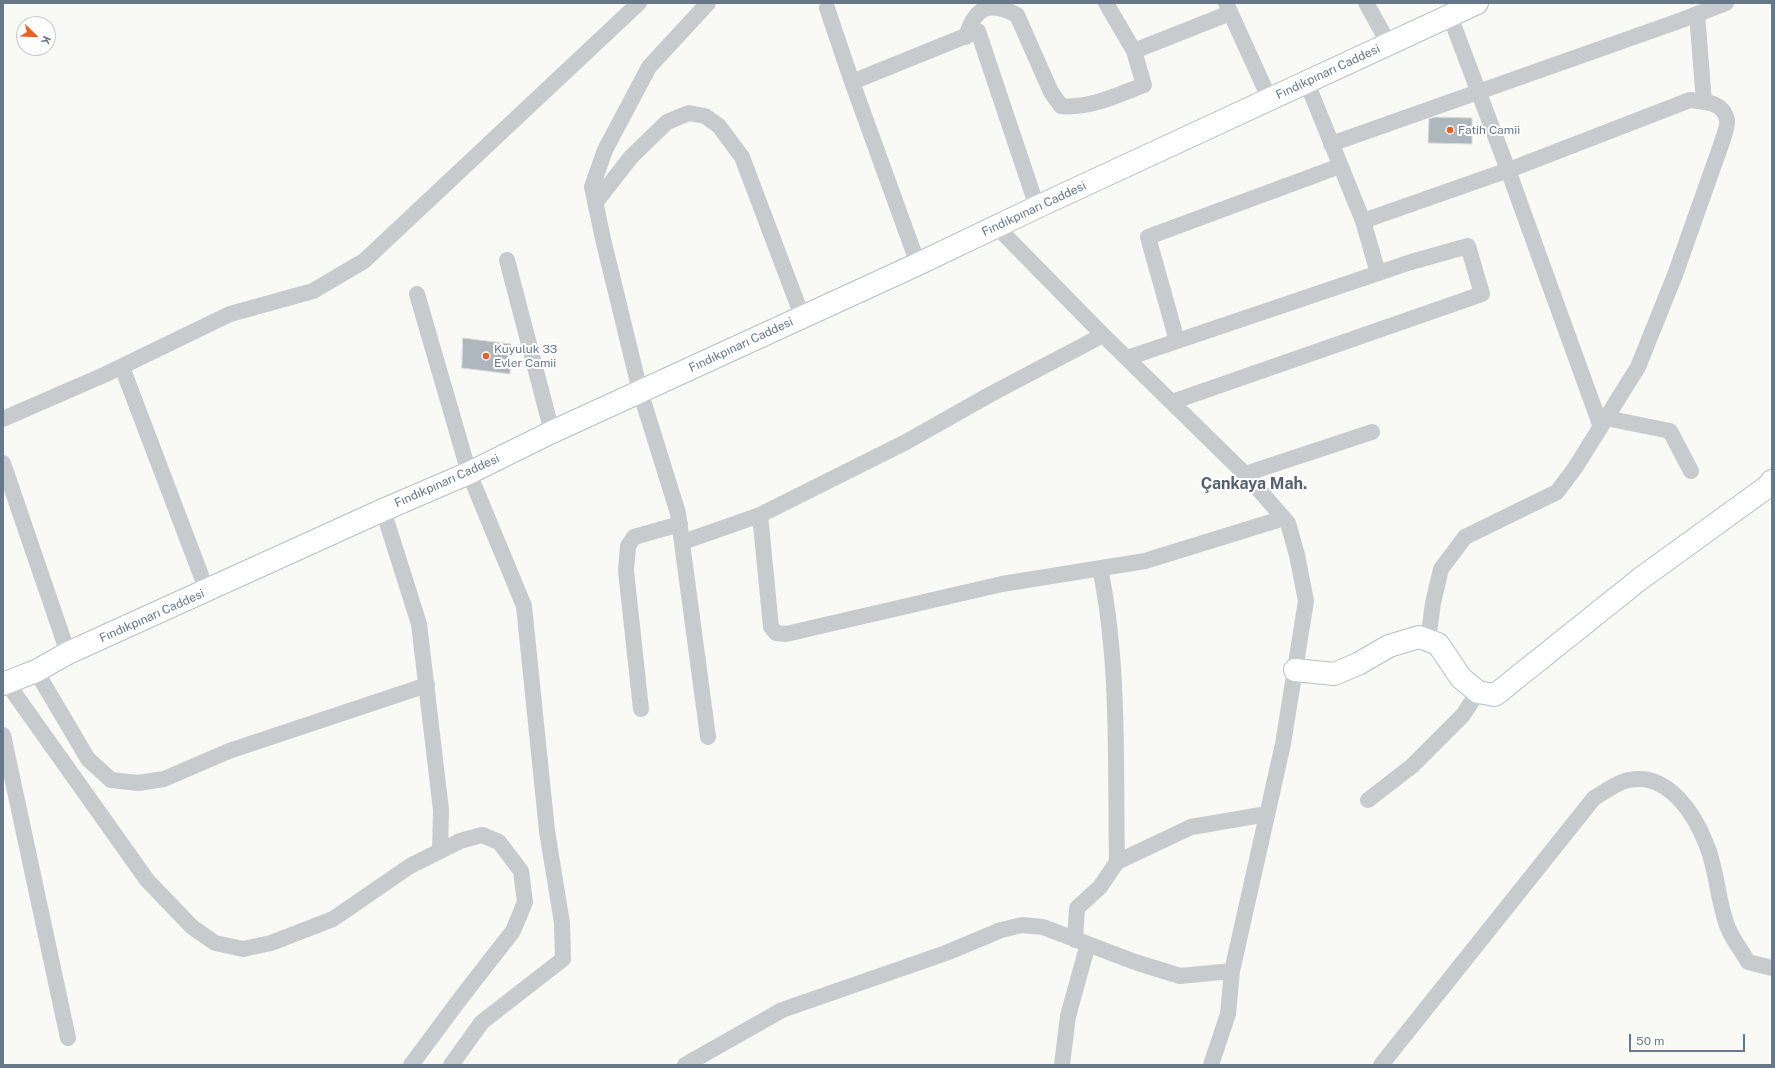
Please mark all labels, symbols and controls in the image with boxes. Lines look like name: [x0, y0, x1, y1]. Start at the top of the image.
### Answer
north arrow: [16, 16, 56, 56]
text: K: [39, 34, 53, 46]
street label: Fındıkpınarı Caddesi: [1274, 42, 1382, 102]
place label: Fatih Camii: [1458, 123, 1520, 137]
marker: Fatih Camii: [1445, 125, 1455, 135]
street label: Fındıkpınarı Caddesi: [980, 179, 1088, 239]
street label: Fındıkpınarı Caddesi: [687, 315, 795, 375]
place label: Kuyuluk 33 Evler Camii: [494, 342, 557, 370]
marker: Kuyuluk 33 Evler Camii: [481, 351, 491, 361]
street label: Fındıkpınarı Caddesi: [392, 451, 502, 511]
district label: Çankaya Mah.: [1201, 474, 1307, 494]
street label: Fındıkpınarı Caddesi: [97, 586, 207, 646]
scale bar: [1631, 1026, 1747, 1052]
text: 50 m: [1636, 1034, 1664, 1048]

